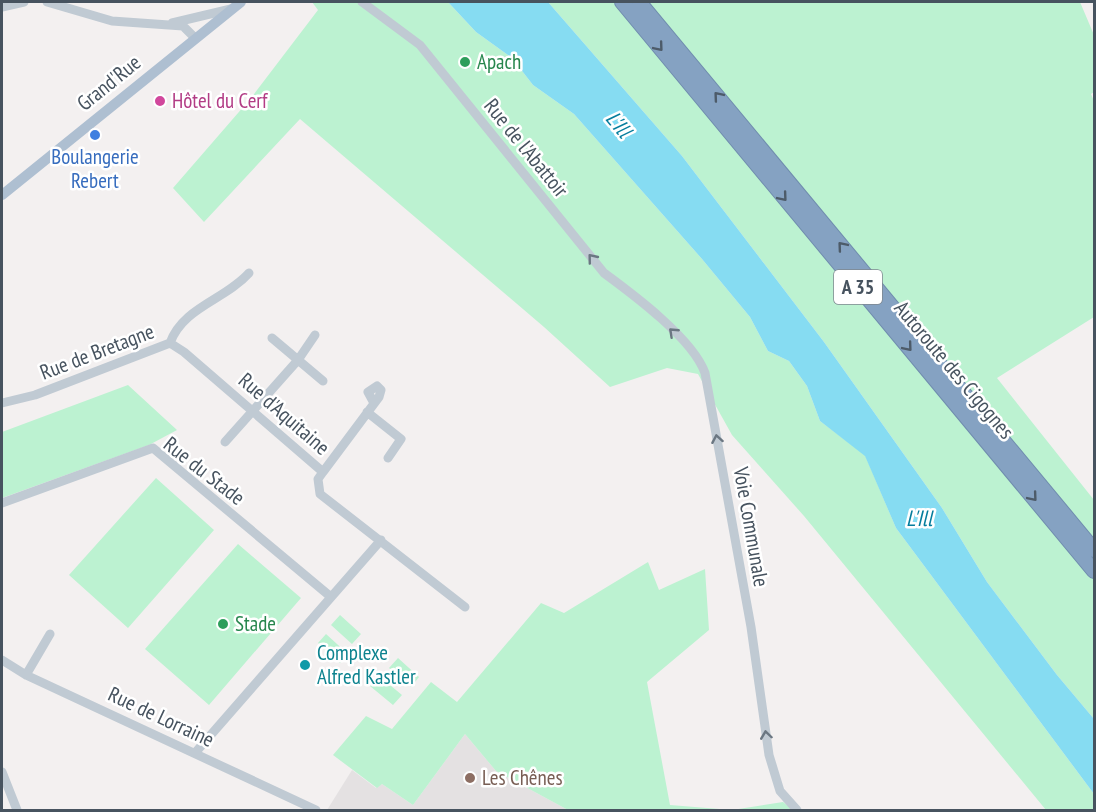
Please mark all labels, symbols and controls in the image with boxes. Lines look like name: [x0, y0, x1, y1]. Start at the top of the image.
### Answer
one-way arrow: [652, 40, 663, 51]
place label: Apach: [477, 48, 521, 75]
street label: Grand'Rue: [71, 49, 146, 117]
marker: Apach: [458, 55, 472, 69]
place label: Hôtel du Cerf: [172, 87, 268, 114]
one-way arrow: [714, 92, 725, 103]
street label: Rue de l'Abattoir: [478, 93, 575, 203]
marker: Hôtel du Cerf: [153, 94, 167, 108]
water label: L'Ill: [600, 105, 639, 144]
marker: Boulangerie Rebert: [88, 128, 102, 142]
place label: Boulangerie Rebert: [51, 143, 139, 194]
one-way arrow: [776, 190, 787, 201]
one-way arrow: [839, 242, 850, 253]
one-way arrow: [589, 254, 600, 265]
road number: A 35: [834, 270, 882, 304]
street label: Autoroute des Cigognes: [889, 295, 1020, 444]
street label: Rue de Bretagne: [36, 317, 158, 386]
one-way arrow: [669, 328, 680, 339]
one-way arrow: [900, 340, 911, 351]
street label: Rue d'Aquitaine: [233, 367, 336, 461]
street label: Rue du Stade: [158, 430, 250, 511]
one-way arrow: [711, 434, 724, 444]
street label: Voie Communale: [728, 464, 775, 589]
one-way arrow: [1025, 490, 1036, 501]
water label: L'Ill: [906, 504, 934, 532]
place label: Stade: [235, 610, 276, 637]
marker: Stade: [216, 617, 230, 631]
place label: Complexe Alfred Kastler: [317, 639, 416, 690]
marker: Complexe Alfred Kastler: [298, 658, 312, 672]
street label: Rue de Lorraine: [104, 680, 218, 753]
one-way arrow: [761, 730, 773, 739]
place label: Les Chênes: [482, 764, 563, 791]
marker: Les Chênes: [463, 771, 477, 785]

